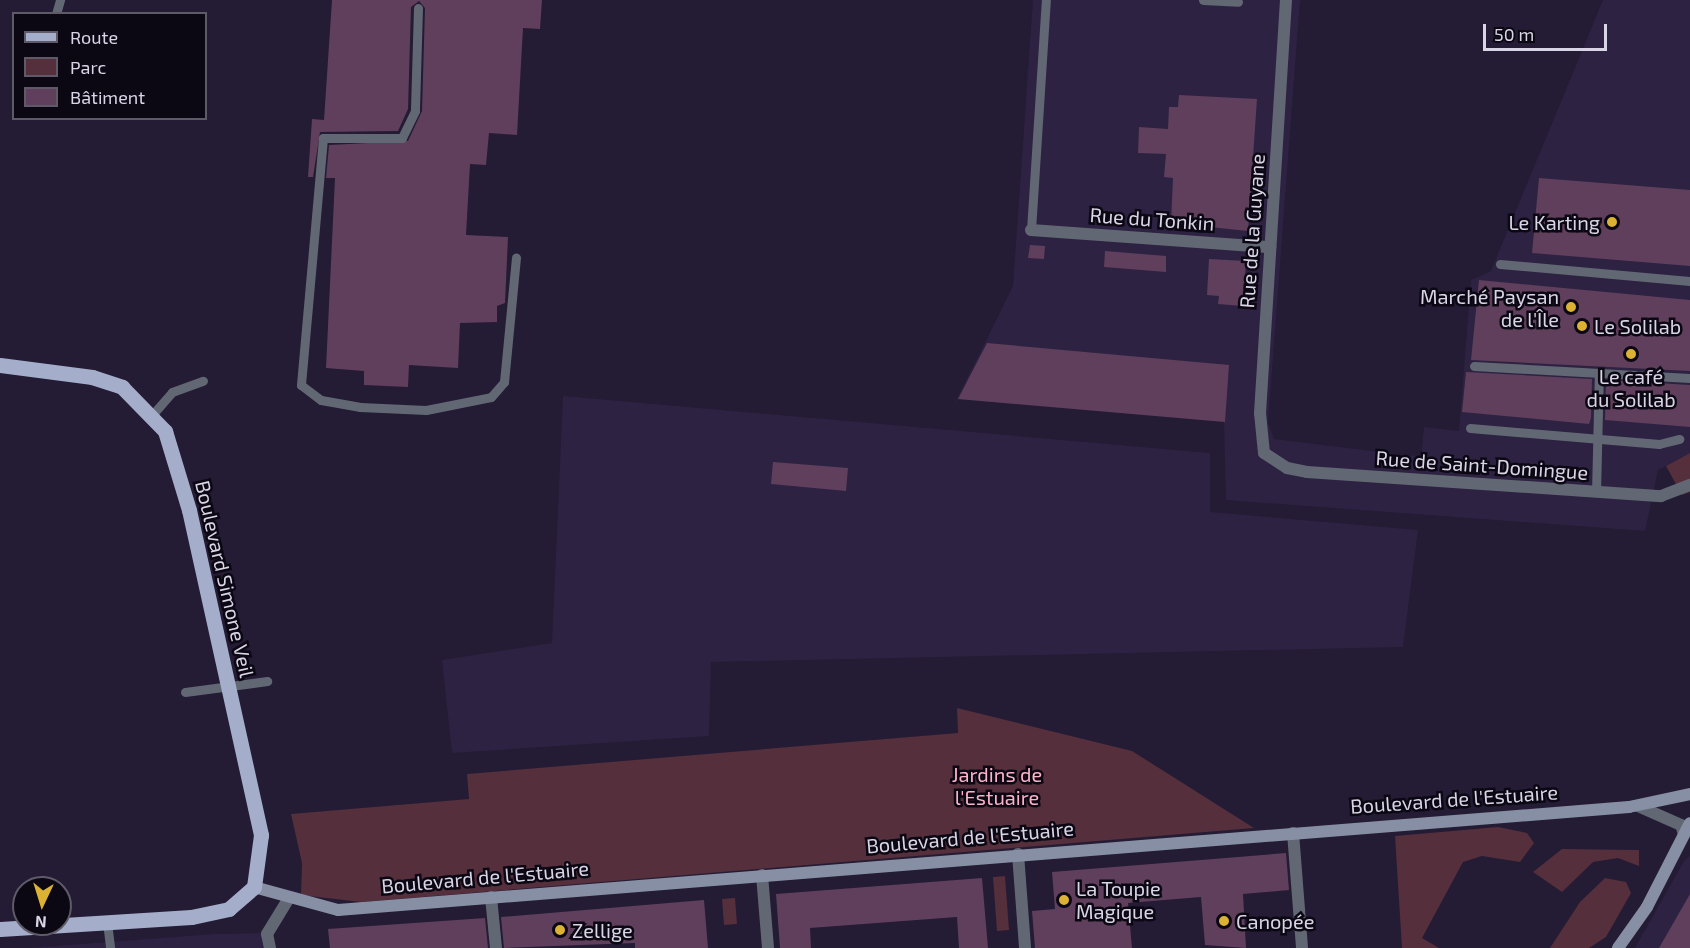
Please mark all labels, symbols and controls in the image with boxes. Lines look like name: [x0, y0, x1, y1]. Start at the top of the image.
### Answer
legend: [12, 12, 207, 120]
scale bar: [1486, 12, 1610, 50]
text: 50 m: [1494, 23, 1534, 45]
text: Route: [70, 26, 118, 48]
text: Parc: [70, 56, 106, 78]
text: Bâtiment: [70, 86, 145, 108]
street label: Rue de la Guyane: [1235, 153, 1269, 309]
street label: Rue du Tonkin: [1089, 203, 1215, 235]
place label: Le Karting: [1508, 210, 1600, 234]
marker: Le Karting: [1605, 215, 1619, 229]
place label: Marché Paysan de l'Île: [1420, 284, 1559, 331]
marker: Marché Paysan de l'Île: [1564, 300, 1578, 314]
place label: Le Solilab: [1594, 314, 1681, 338]
marker: Le Solilab: [1575, 319, 1589, 333]
marker: Le café du Solilab: [1624, 347, 1638, 361]
place label: Le café du Solilab: [1586, 364, 1676, 411]
street label: Rue de Saint-Domingue: [1375, 446, 1589, 484]
street label: Boulevard Simone Veil: [191, 478, 259, 680]
park label: Jardins de l'Estuaire: [952, 762, 1042, 809]
street label: Boulevard de l'Estuaire: [1349, 780, 1559, 818]
street label: Boulevard de l'Estuaire: [865, 816, 1075, 858]
street label: Boulevard de l'Estuaire: [380, 856, 590, 898]
north arrow: [12, 876, 72, 936]
place label: La Toupie Magique: [1076, 876, 1161, 923]
marker: La Toupie Magique: [1057, 893, 1071, 907]
place label: Canopée: [1236, 909, 1314, 933]
text: N: [34, 913, 47, 932]
marker: Canopée: [1217, 914, 1231, 928]
place label: Zellige: [572, 918, 633, 942]
marker: Zellige: [553, 923, 567, 937]

